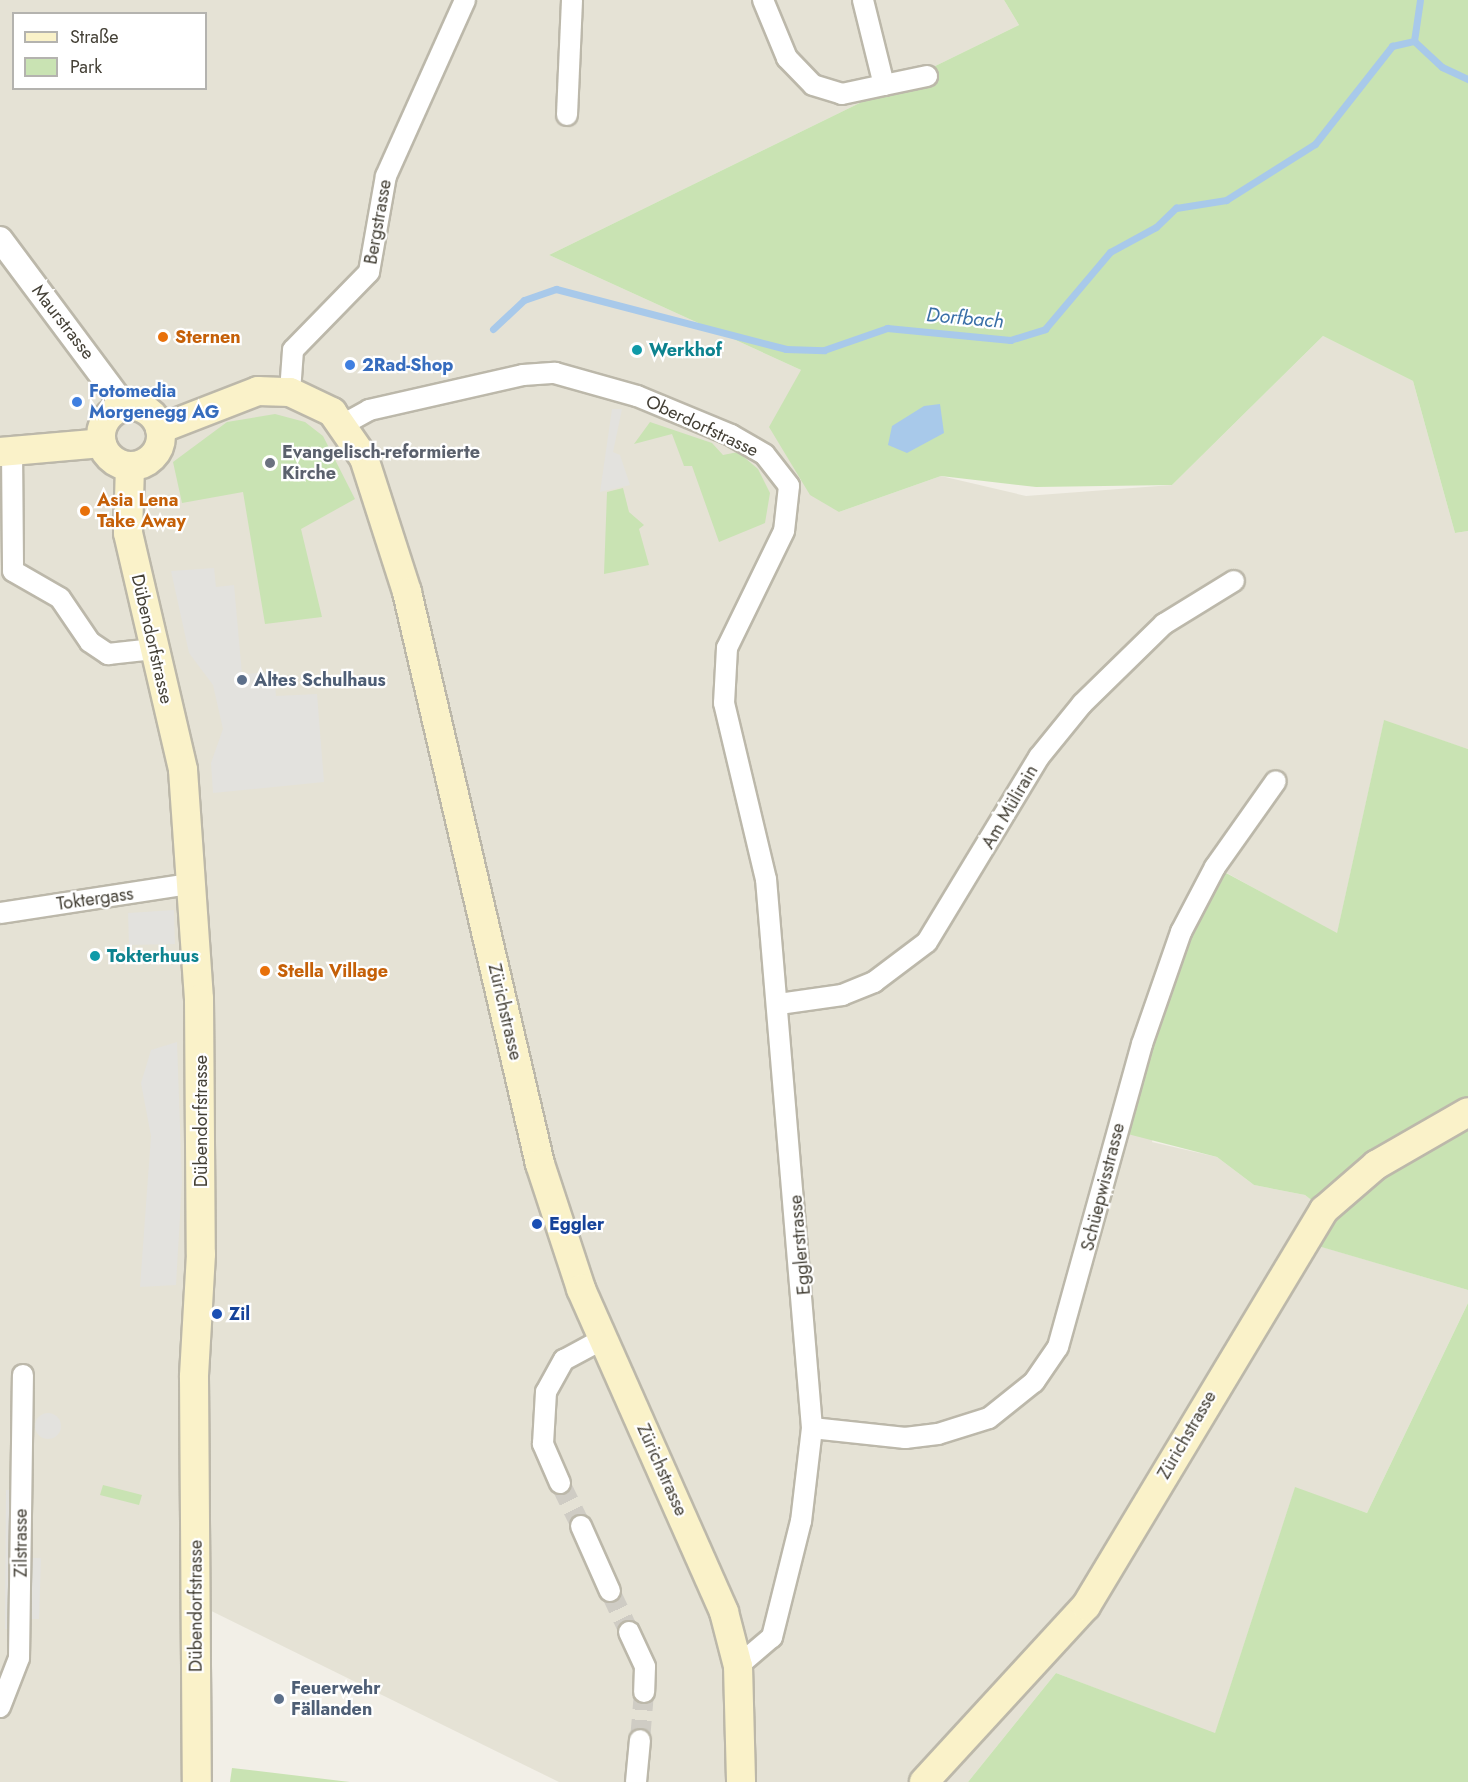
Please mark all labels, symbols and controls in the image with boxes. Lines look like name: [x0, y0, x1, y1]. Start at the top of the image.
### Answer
legend: [12, 12, 207, 90]
text: Straße: [70, 24, 118, 50]
text: Park: [70, 54, 102, 80]
street label: Bergstrasse: [360, 178, 396, 266]
street label: Maurstrasse: [27, 280, 99, 364]
water label: Dorfbach: [925, 303, 1005, 333]
place label: Sternen: [175, 326, 241, 348]
marker: Sternen: [156, 330, 170, 344]
place label: Werkhof: [649, 339, 722, 361]
marker: Werkhof: [630, 343, 644, 357]
place label: 2Rad-Shop: [362, 354, 453, 376]
marker: 2Rad-Shop: [343, 358, 357, 372]
place label: Fotomedia Morgenegg AG: [89, 381, 219, 424]
street label: Oberdorfstrasse: [642, 391, 762, 461]
marker: Fotomedia Morgenegg AG: [70, 395, 84, 409]
place label: Evangelisch-reformierte Kirche: [282, 442, 480, 484]
marker: Evangelisch-reformierte Kirche: [263, 456, 277, 470]
place label: Asia Lena Take Away: [97, 490, 186, 532]
marker: Asia Lena Take Away: [78, 504, 92, 518]
street label: Dübendorfstrasse: [127, 572, 177, 706]
place label: Altes Schulhaus: [254, 669, 386, 691]
marker: Altes Schulhaus: [235, 673, 249, 687]
street label: Am Mülirain: [977, 761, 1043, 853]
street label: Toktergass: [55, 883, 135, 915]
place label: Tokterhuus: [107, 945, 199, 967]
marker: Tokterhuus: [88, 949, 102, 963]
place label: Stella Village: [277, 960, 388, 982]
street label: Zürichstrasse: [483, 962, 527, 1062]
marker: Stella Village: [258, 964, 272, 978]
street label: Dübendorfstrasse: [190, 1055, 212, 1187]
street label: Schüepwisstrasse: [1077, 1121, 1129, 1253]
street label: Egglerstrasse: [785, 1194, 815, 1296]
place label: Eggler: [549, 1213, 604, 1235]
marker: Eggler: [530, 1217, 544, 1231]
place label: Zil: [229, 1303, 250, 1325]
marker: Zil: [210, 1307, 224, 1321]
street label: Zürichstrasse: [1153, 1387, 1221, 1483]
street label: Zürichstrasse: [632, 1421, 692, 1519]
street label: Zilstrasse: [10, 1509, 32, 1577]
street label: Dübendorfstrasse: [185, 1540, 207, 1672]
place label: Feuerwehr Fällanden: [291, 1678, 381, 1720]
marker: Feuerwehr Fällanden: [272, 1692, 286, 1706]

